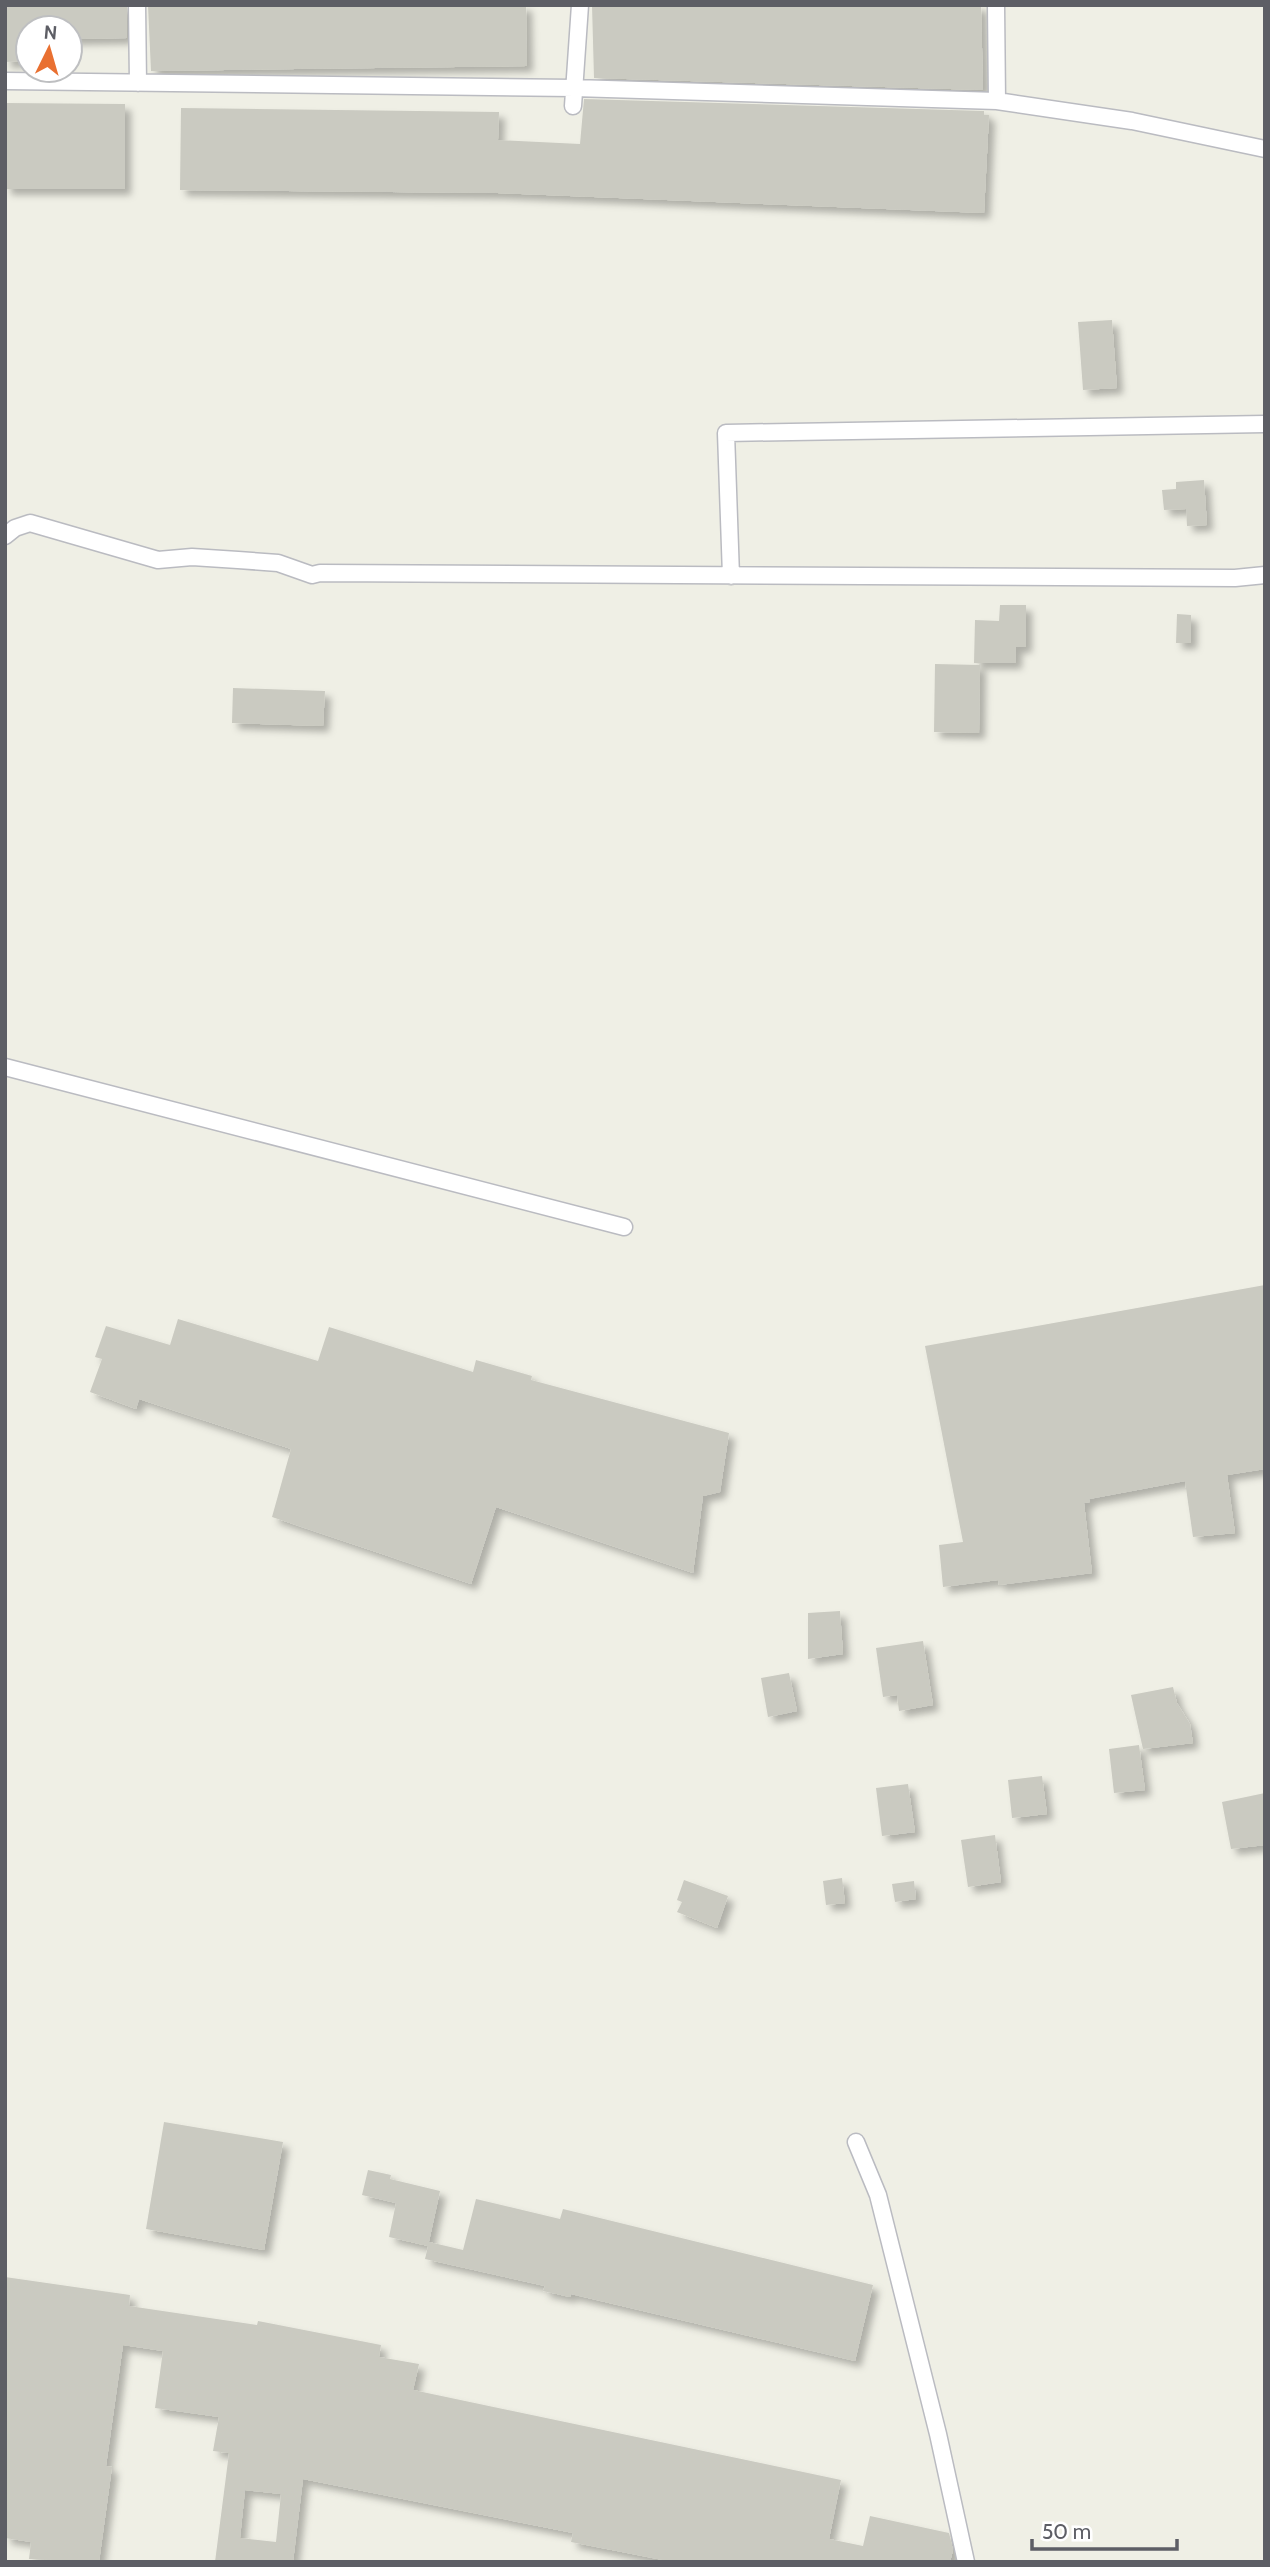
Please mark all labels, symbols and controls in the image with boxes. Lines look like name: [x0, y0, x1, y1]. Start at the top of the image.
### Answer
north arrow: [14, 14, 84, 84]
text: N: [43, 21, 58, 45]
scale bar: [1032, 2508, 1177, 2552]
text: 50 m: [1042, 2519, 1091, 2544]

